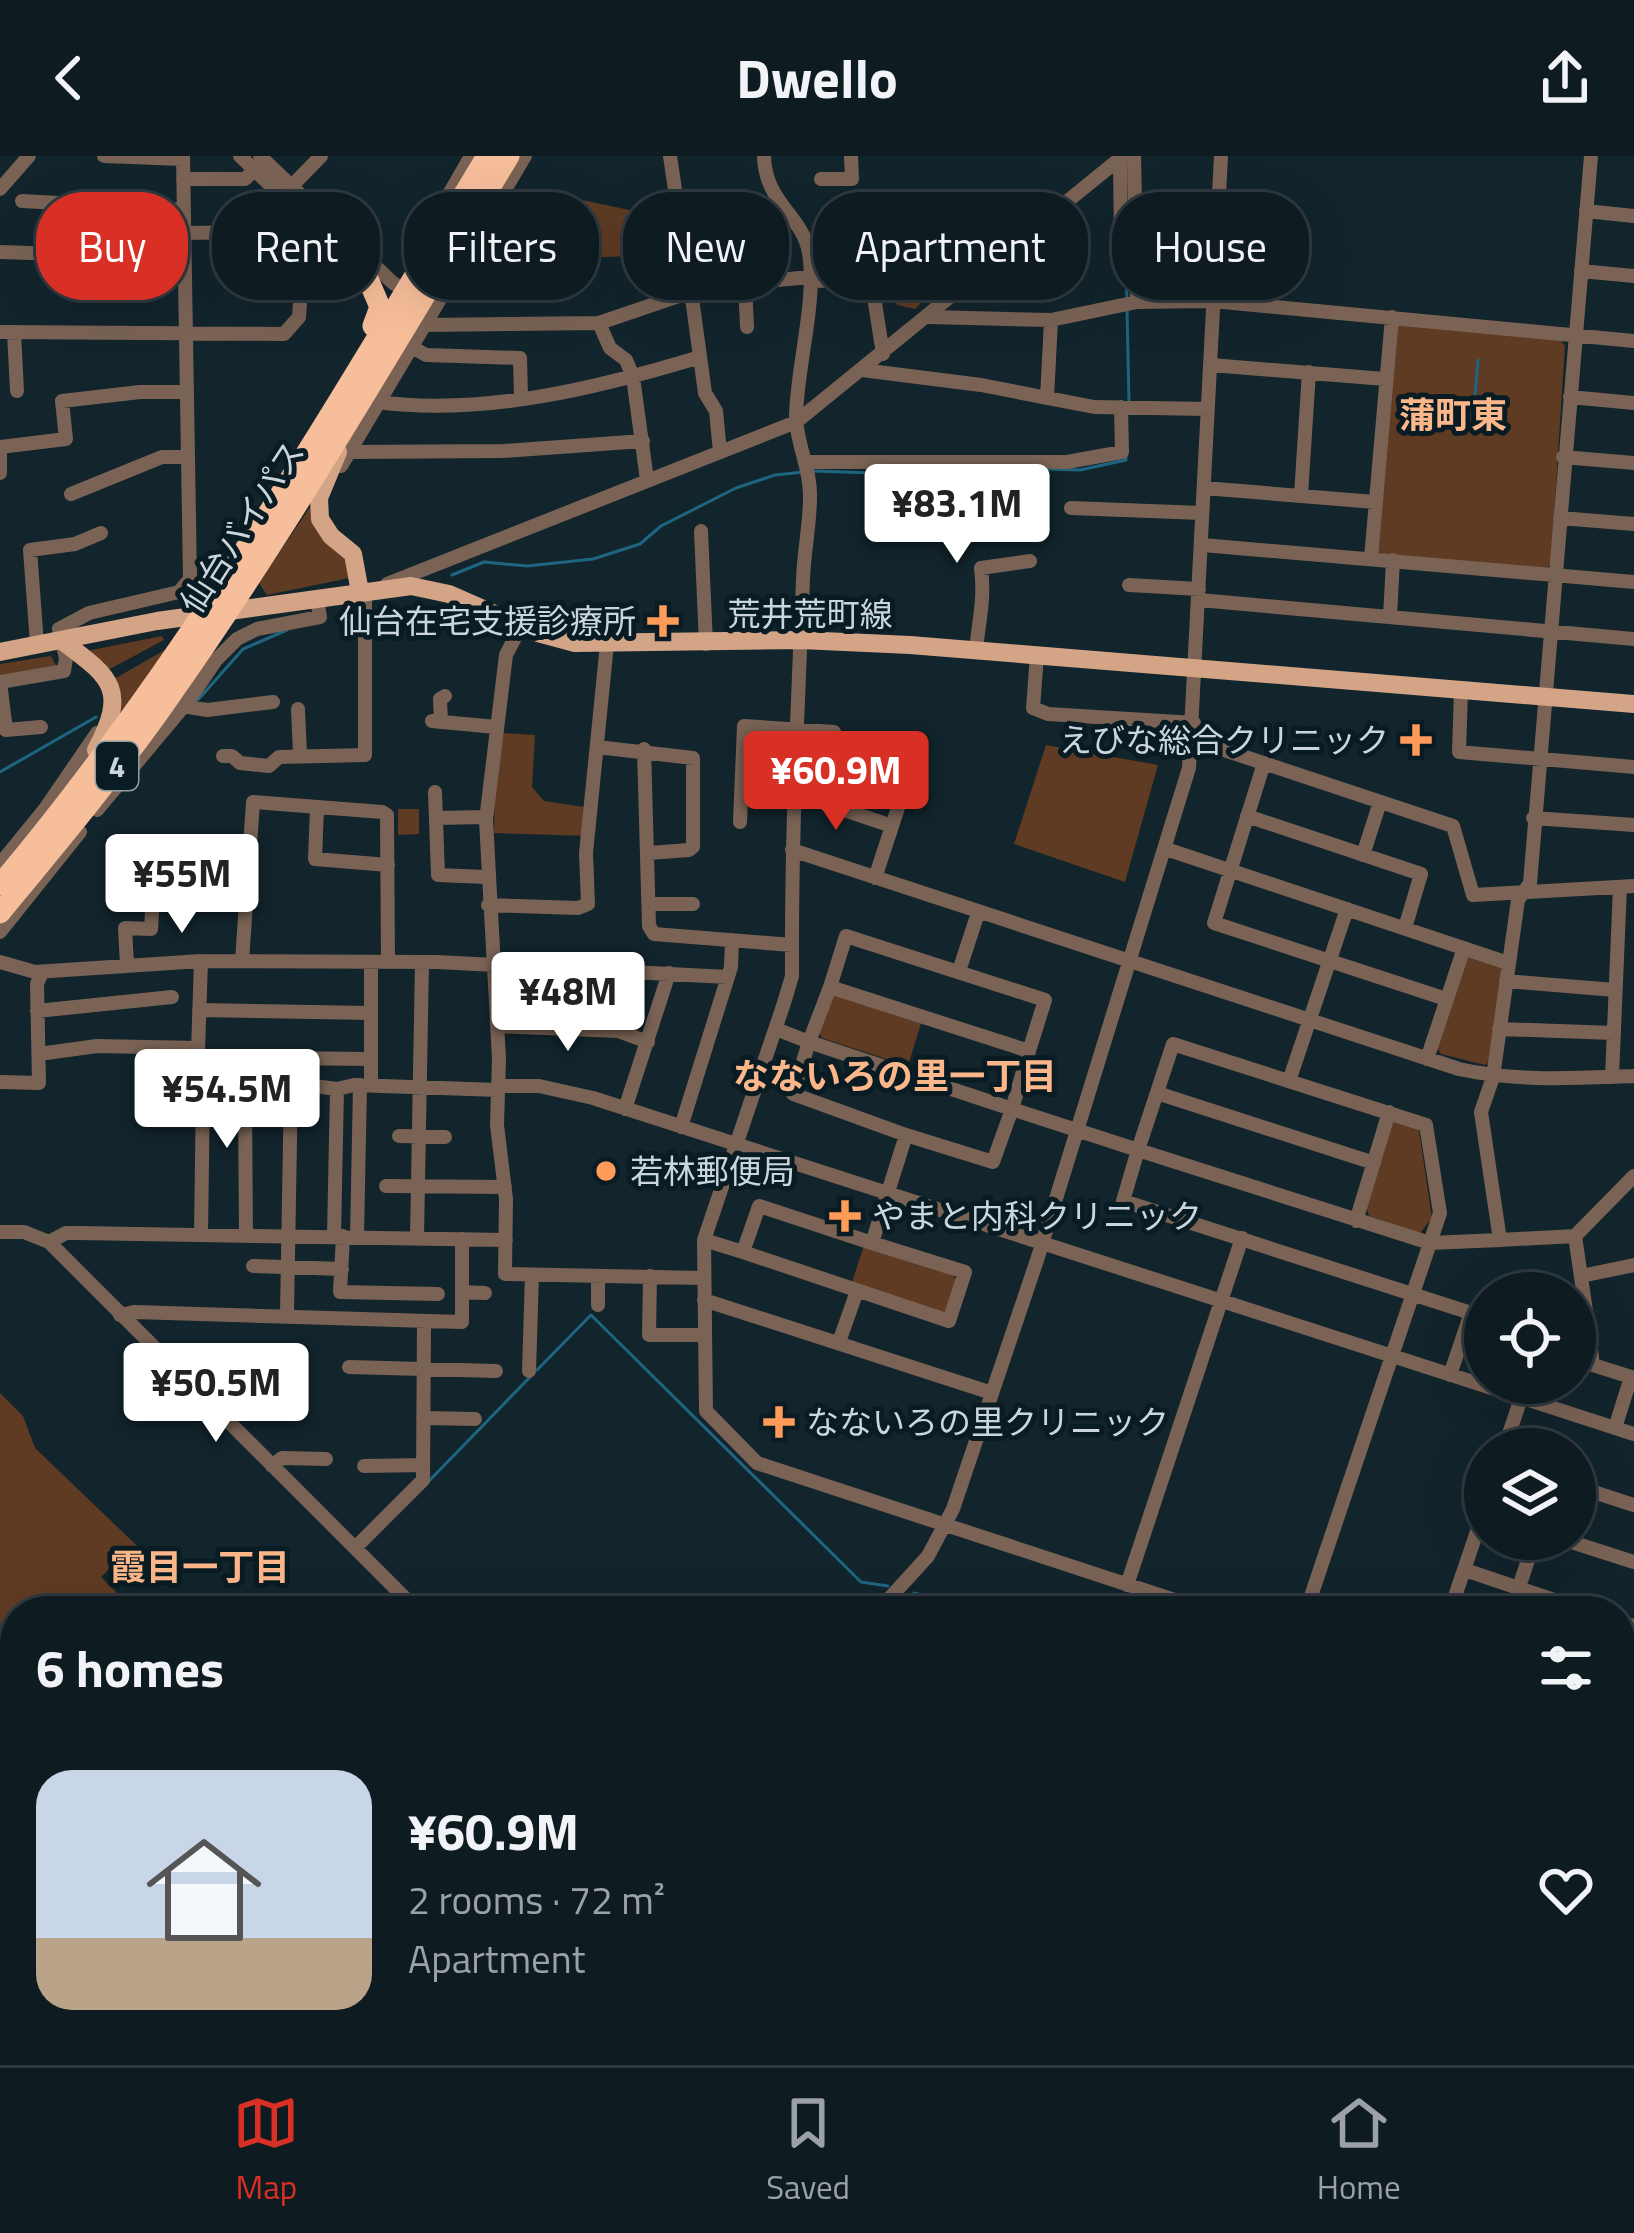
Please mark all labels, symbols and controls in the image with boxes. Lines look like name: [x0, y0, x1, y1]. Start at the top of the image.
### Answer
text: Dwello: [736, 37, 898, 119]
icon: back: [36, 45, 102, 111]
icon: share: [1532, 45, 1598, 111]
chip: Buy: [36, 192, 188, 300]
chip: Rent: [212, 192, 380, 300]
chip: Filters: [404, 192, 599, 300]
chip: New: [623, 192, 789, 300]
chip: Apartment: [813, 192, 1088, 300]
chip: House: [1112, 192, 1309, 300]
district label: 蒲町東: [1399, 387, 1507, 442]
street label: 仙台バイパス: [167, 431, 317, 623]
pin: ¥83.1M: [859, 464, 1055, 566]
text: ¥83.1M: [892, 473, 1022, 532]
street label: 荒井荒町線: [728, 589, 893, 639]
place label: 仙台在宅支援診療所: [339, 596, 636, 646]
marker: 仙台在宅支援診療所: [647, 605, 679, 637]
place label: えびな総合クリニック: [1059, 715, 1389, 765]
marker: えびな総合クリニック: [1400, 724, 1432, 756]
pin: ¥60.9M: [738, 731, 934, 833]
text: ¥60.9M: [771, 740, 901, 799]
road number: 4: [96, 742, 138, 790]
pin: ¥55M: [111, 834, 253, 936]
text: ¥55M: [133, 843, 231, 902]
pin: ¥48M: [497, 952, 639, 1054]
text: ¥48M: [519, 961, 617, 1020]
district label: なないろの里一丁目: [733, 1048, 1057, 1103]
pin: ¥54.5M: [129, 1049, 325, 1151]
text: ¥54.5M: [162, 1058, 292, 1117]
place label: 若林郵便局: [630, 1146, 795, 1196]
marker: 若林郵便局: [593, 1158, 619, 1184]
place label: やまと内科クリニック: [872, 1191, 1202, 1241]
marker: やまと内科クリニック: [829, 1200, 861, 1232]
map controls: [1464, 1272, 1596, 1560]
button: locate: [1464, 1272, 1596, 1404]
pin: ¥50.5M: [118, 1343, 314, 1445]
text: ¥50.5M: [151, 1352, 281, 1411]
place label: なないろの里クリニック: [806, 1397, 1169, 1447]
marker: なないろの里クリニック: [763, 1406, 795, 1438]
button: layers: [1464, 1428, 1596, 1560]
district label: 霞目一丁目: [110, 1539, 290, 1594]
text: 6 homes: [36, 1629, 224, 1707]
icon: filters: [1533, 1635, 1599, 1701]
text: ¥60.9M: [408, 1792, 579, 1870]
icon: home: [132, 1818, 276, 1962]
icon: heart: [1533, 1857, 1599, 1923]
text: 2 rooms · 72 m²: [408, 1870, 665, 1929]
text: Apartment: [408, 1929, 585, 1988]
tab: Map: [233, 2090, 299, 2212]
tab: Saved: [766, 2090, 850, 2212]
tab: Home: [1317, 2090, 1401, 2212]

